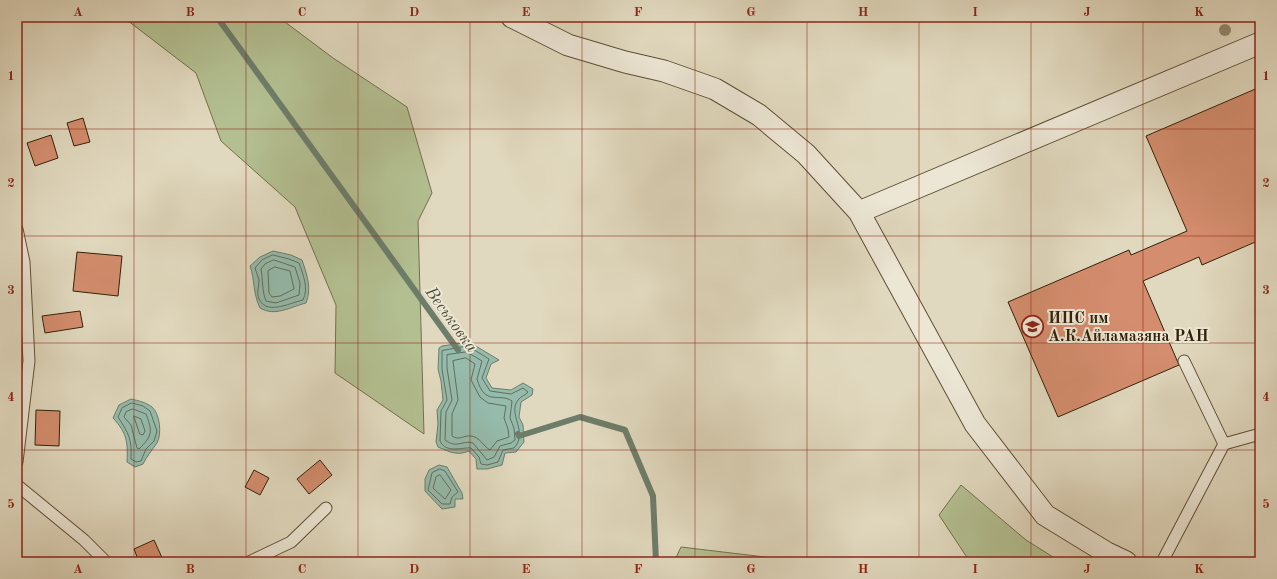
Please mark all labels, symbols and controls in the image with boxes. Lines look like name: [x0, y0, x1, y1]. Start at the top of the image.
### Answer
text: A: [73, 6, 83, 19]
text: B: [185, 6, 195, 19]
text: C: [298, 6, 306, 19]
text: D: [409, 6, 419, 19]
text: E: [522, 6, 531, 19]
text: F: [634, 6, 643, 19]
text: G: [746, 6, 756, 19]
text: H: [858, 6, 869, 19]
text: I: [972, 6, 978, 19]
text: J: [1083, 6, 1091, 19]
text: K: [1194, 6, 1204, 19]
text: 1: [7, 70, 15, 83]
text: 1: [1262, 70, 1270, 83]
text: 2: [7, 177, 15, 190]
text: 2: [1262, 177, 1270, 190]
water label: Веськовка: [421, 283, 480, 356]
text: 3: [7, 284, 15, 297]
text: 3: [1262, 284, 1270, 297]
place label: ИПС им А.К.Айламазяна РАН: [1048, 311, 1209, 345]
school or university icon: ИПС им А.К.Айламазяна РАН: [1020, 313, 1046, 339]
text: 4: [7, 391, 15, 404]
text: 4: [1262, 391, 1270, 404]
text: 5: [7, 498, 15, 511]
text: 5: [1262, 498, 1270, 511]
text: A: [73, 563, 83, 576]
text: B: [185, 563, 195, 576]
text: C: [298, 563, 306, 576]
text: D: [409, 563, 419, 576]
text: E: [522, 563, 531, 576]
text: F: [634, 563, 643, 576]
text: G: [746, 563, 756, 576]
text: H: [858, 563, 869, 576]
text: I: [972, 563, 978, 576]
text: J: [1083, 563, 1091, 576]
text: K: [1194, 563, 1204, 576]

